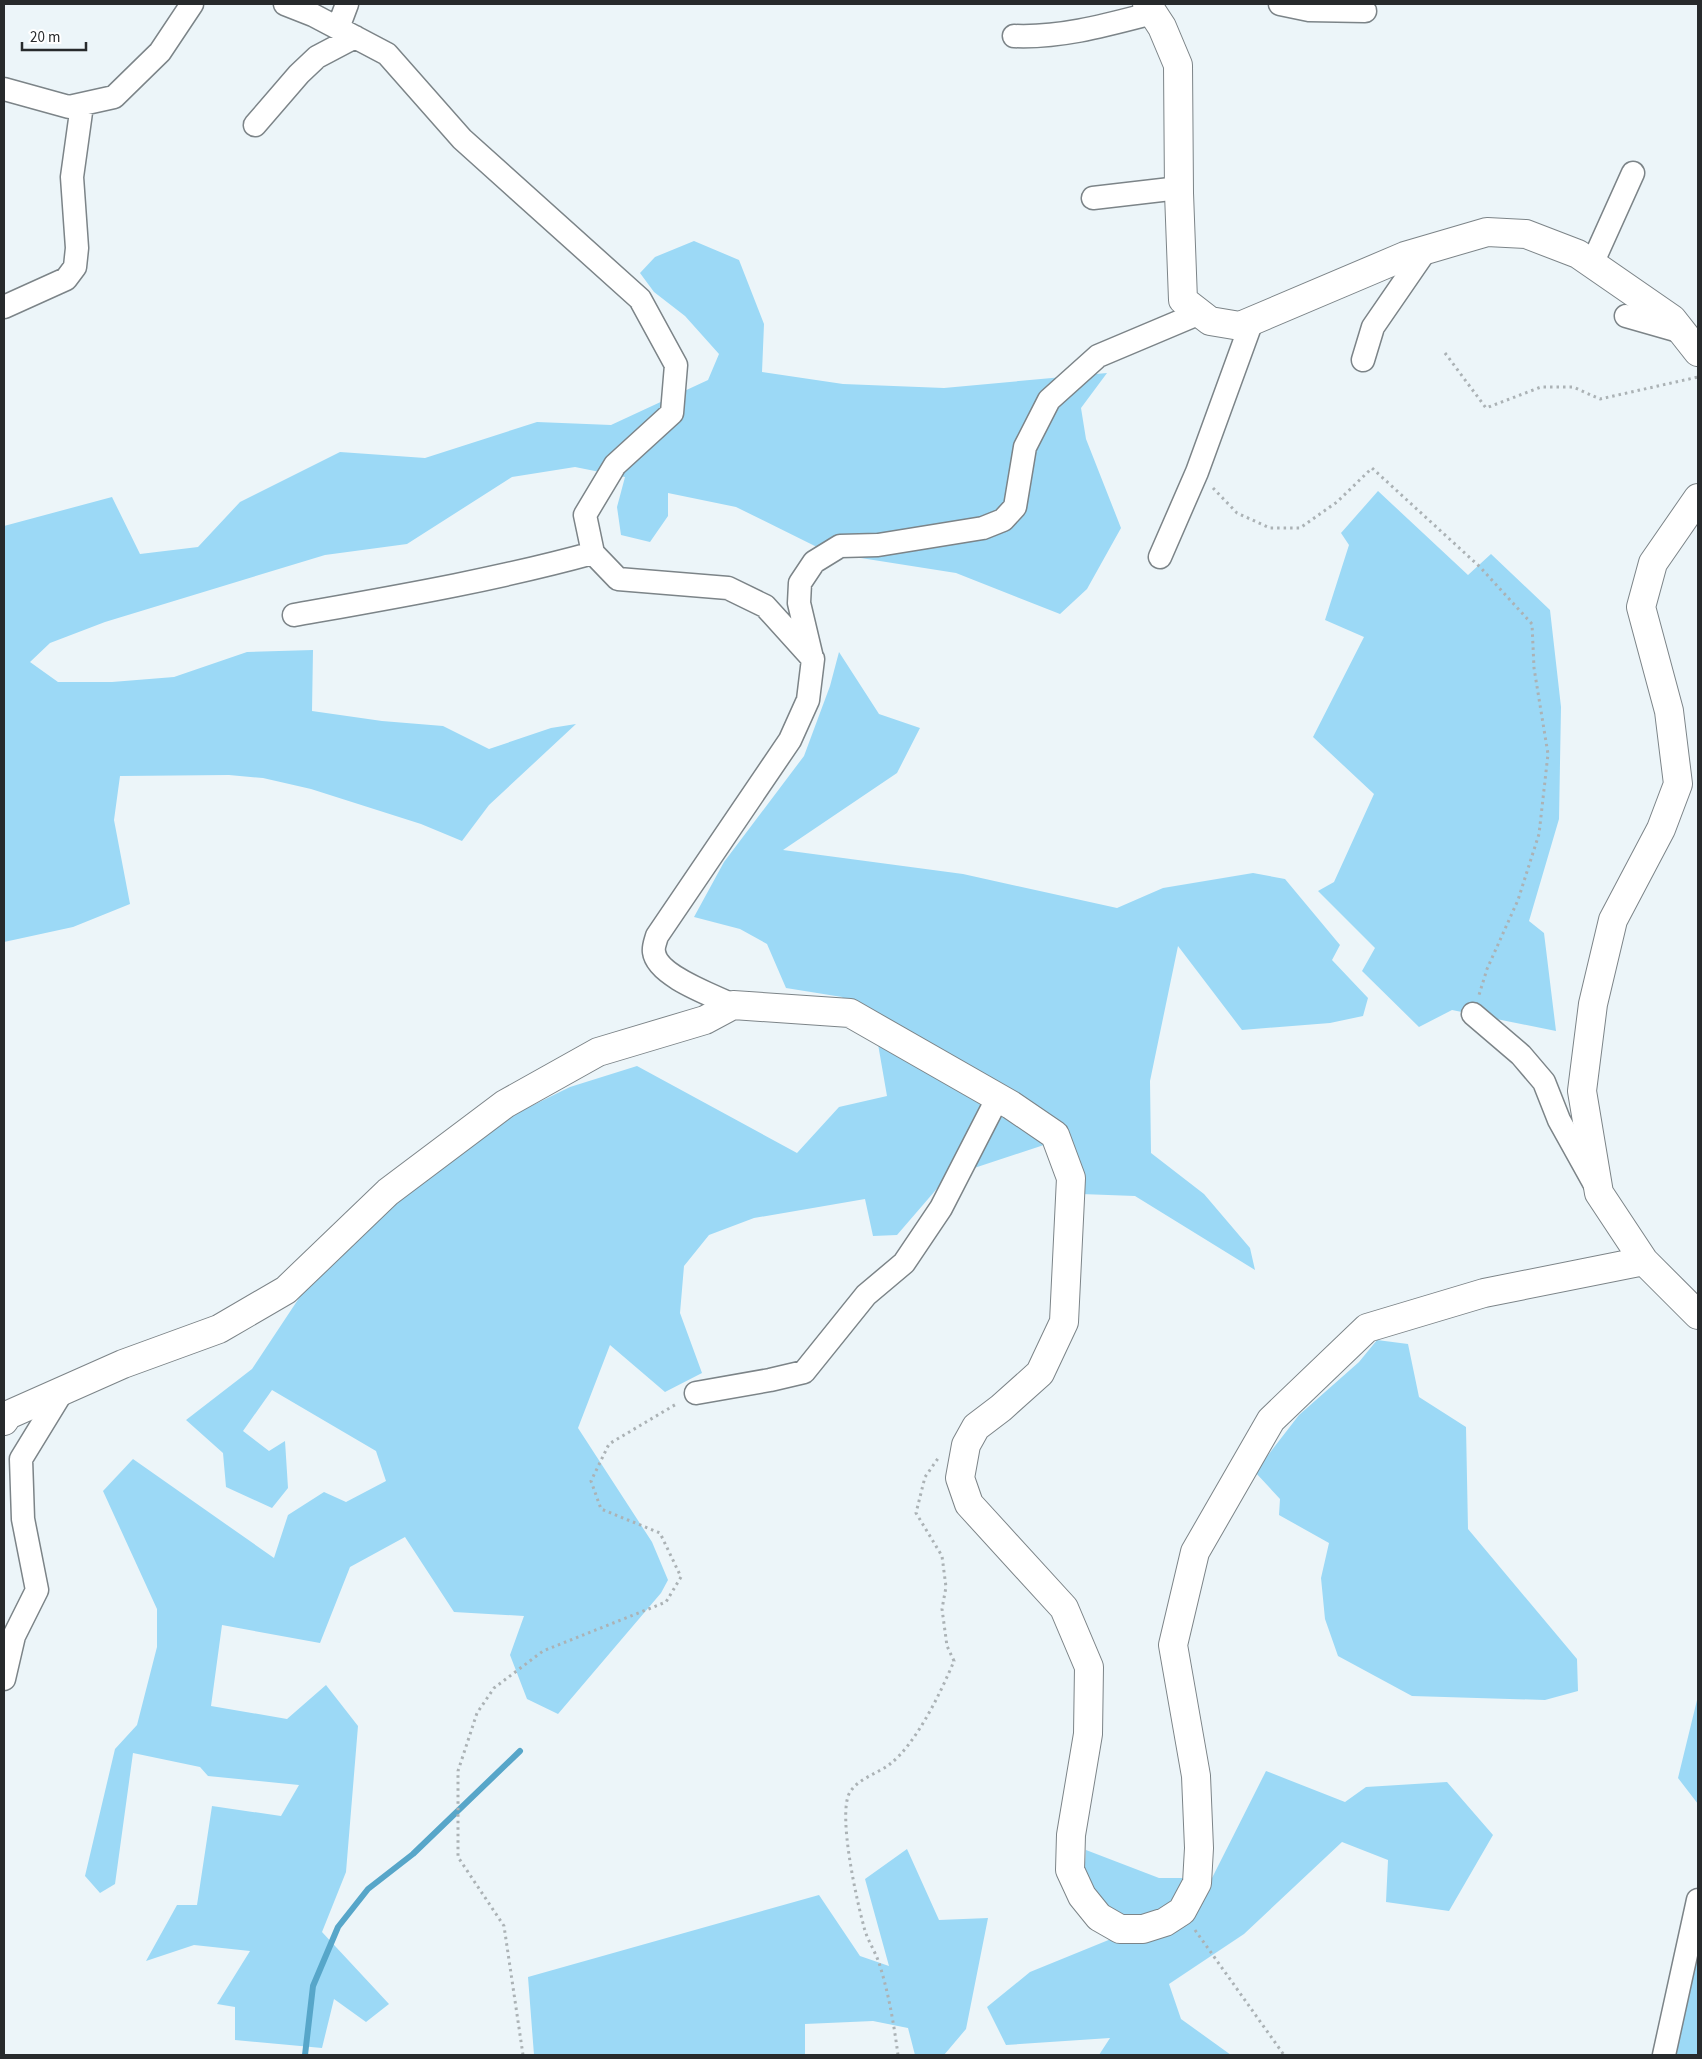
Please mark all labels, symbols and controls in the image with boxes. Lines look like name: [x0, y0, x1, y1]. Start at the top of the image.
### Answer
scale bar: [22, 20, 86, 52]
text: 20 m: [30, 27, 60, 48]

